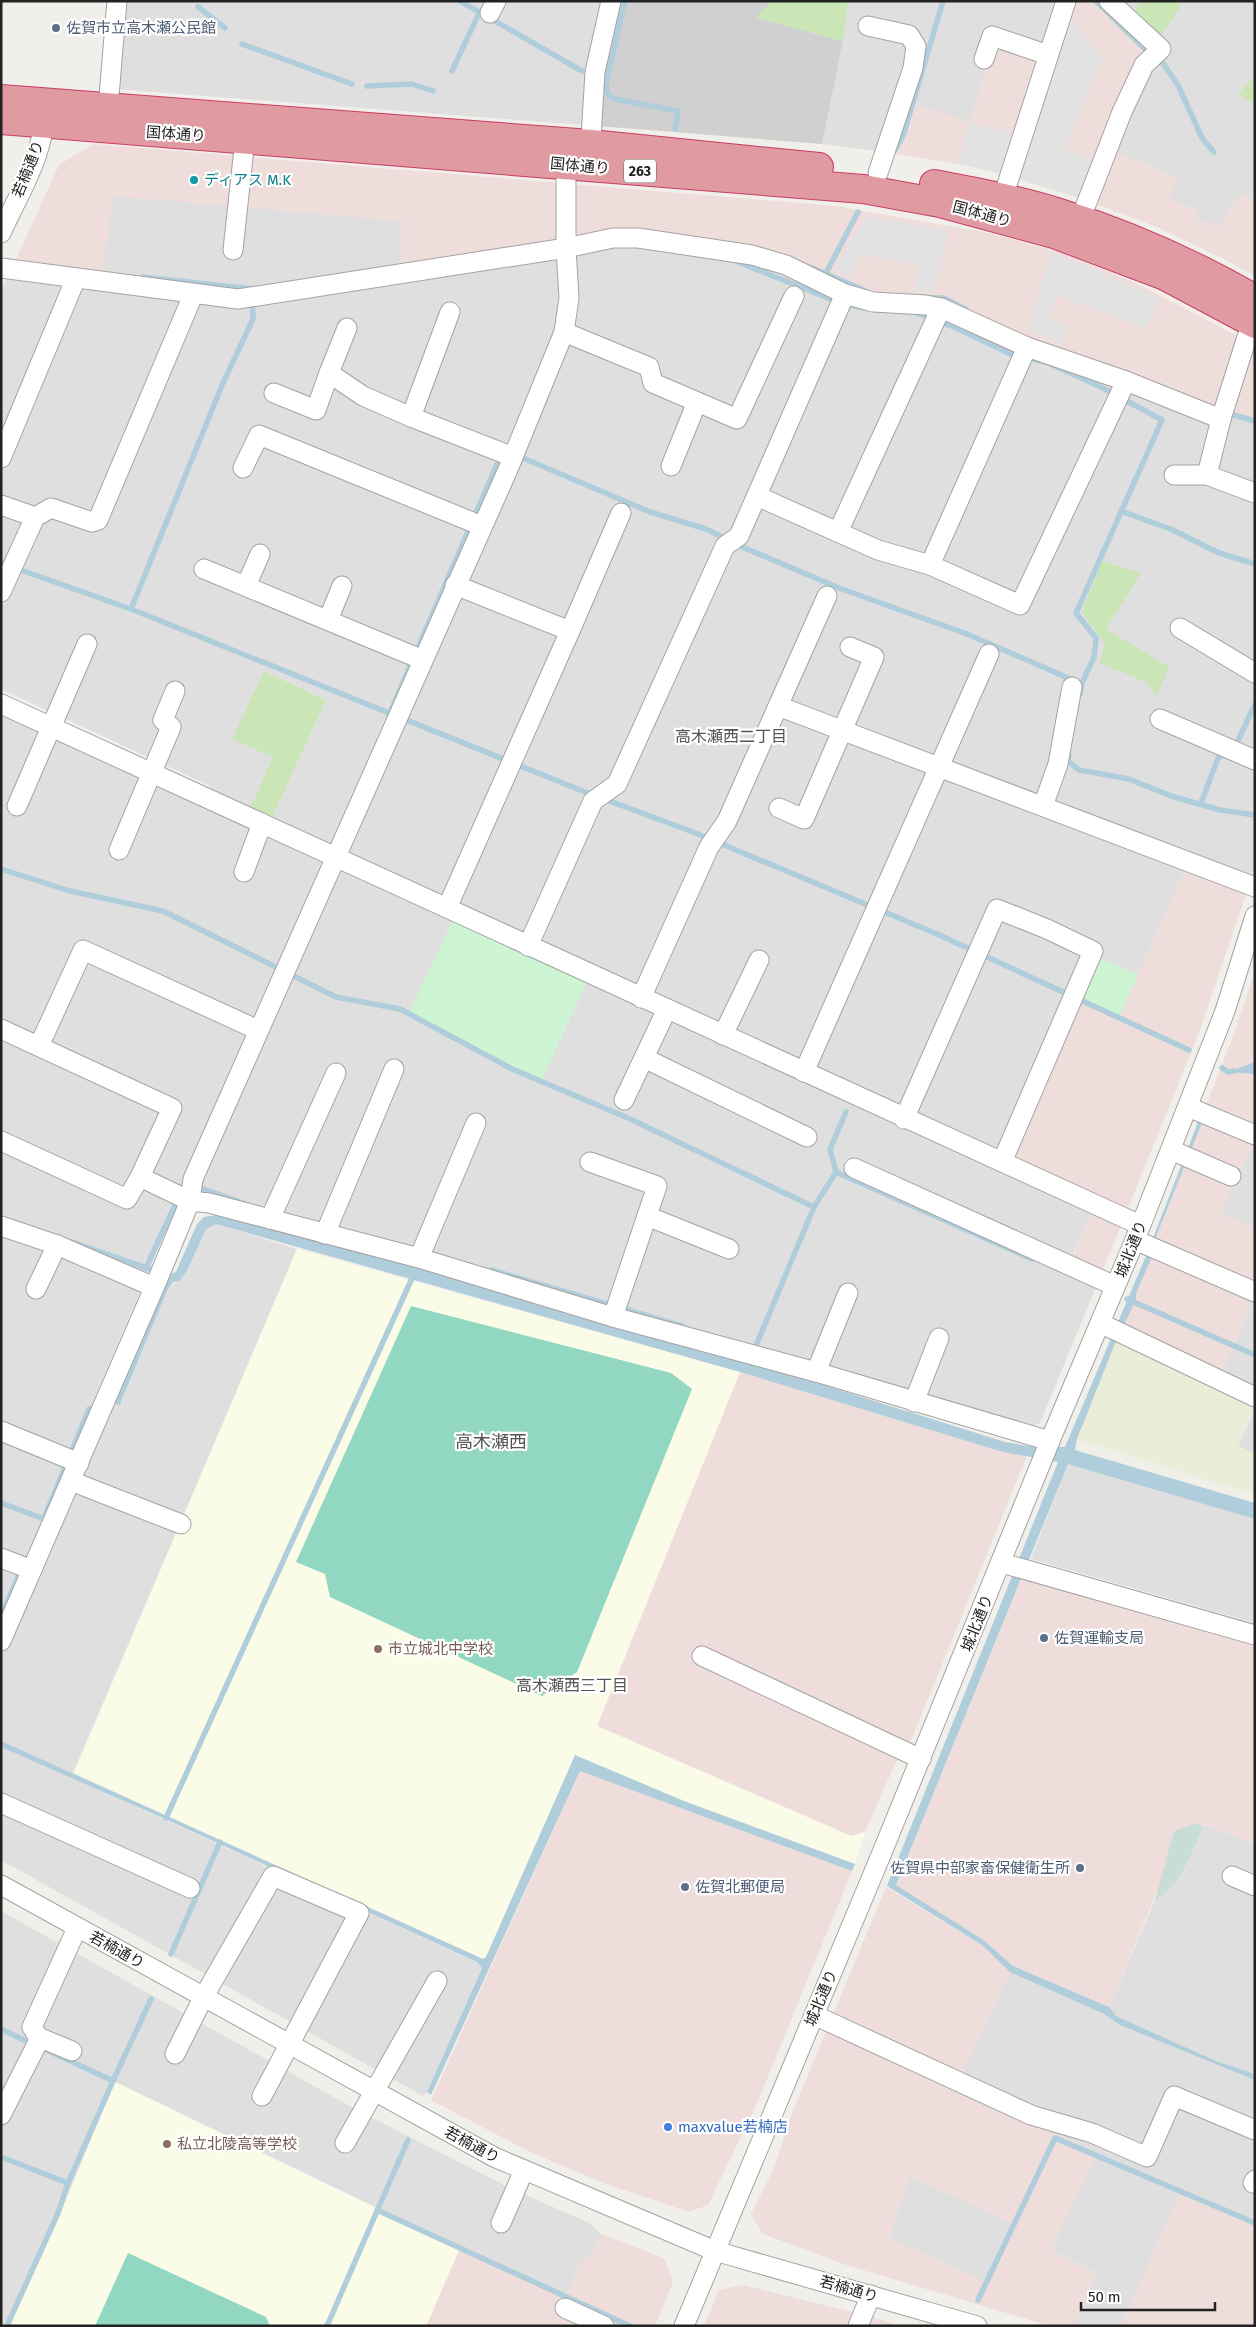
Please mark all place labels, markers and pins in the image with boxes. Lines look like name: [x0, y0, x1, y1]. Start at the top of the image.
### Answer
place label: 佐賀市立高木瀬公民館: [66, 19, 216, 37]
marker: 佐賀市立高木瀬公民館: [50, 22, 62, 34]
place label: ディアス M.K: [204, 171, 291, 189]
marker: ディアス M.K: [188, 174, 200, 186]
place label: 佐賀運輸支局: [1054, 1629, 1144, 1647]
marker: 佐賀運輸支局: [1038, 1632, 1050, 1644]
place label: 市立城北中学校: [388, 1640, 493, 1658]
marker: 市立城北中学校: [372, 1643, 384, 1655]
place label: 佐賀県中部家畜保健衛生所: [890, 1859, 1070, 1877]
marker: 佐賀県中部家畜保健衛生所: [1074, 1862, 1086, 1874]
place label: 佐賀北郵便局: [695, 1878, 785, 1896]
marker: 佐賀北郵便局: [679, 1881, 691, 1893]
place label: maxvalue若楠店: [678, 2118, 788, 2136]
marker: maxvalue若楠店: [662, 2121, 674, 2133]
place label: 私立北陵高等学校: [177, 2135, 297, 2153]
marker: 私立北陵高等学校: [161, 2138, 173, 2150]

